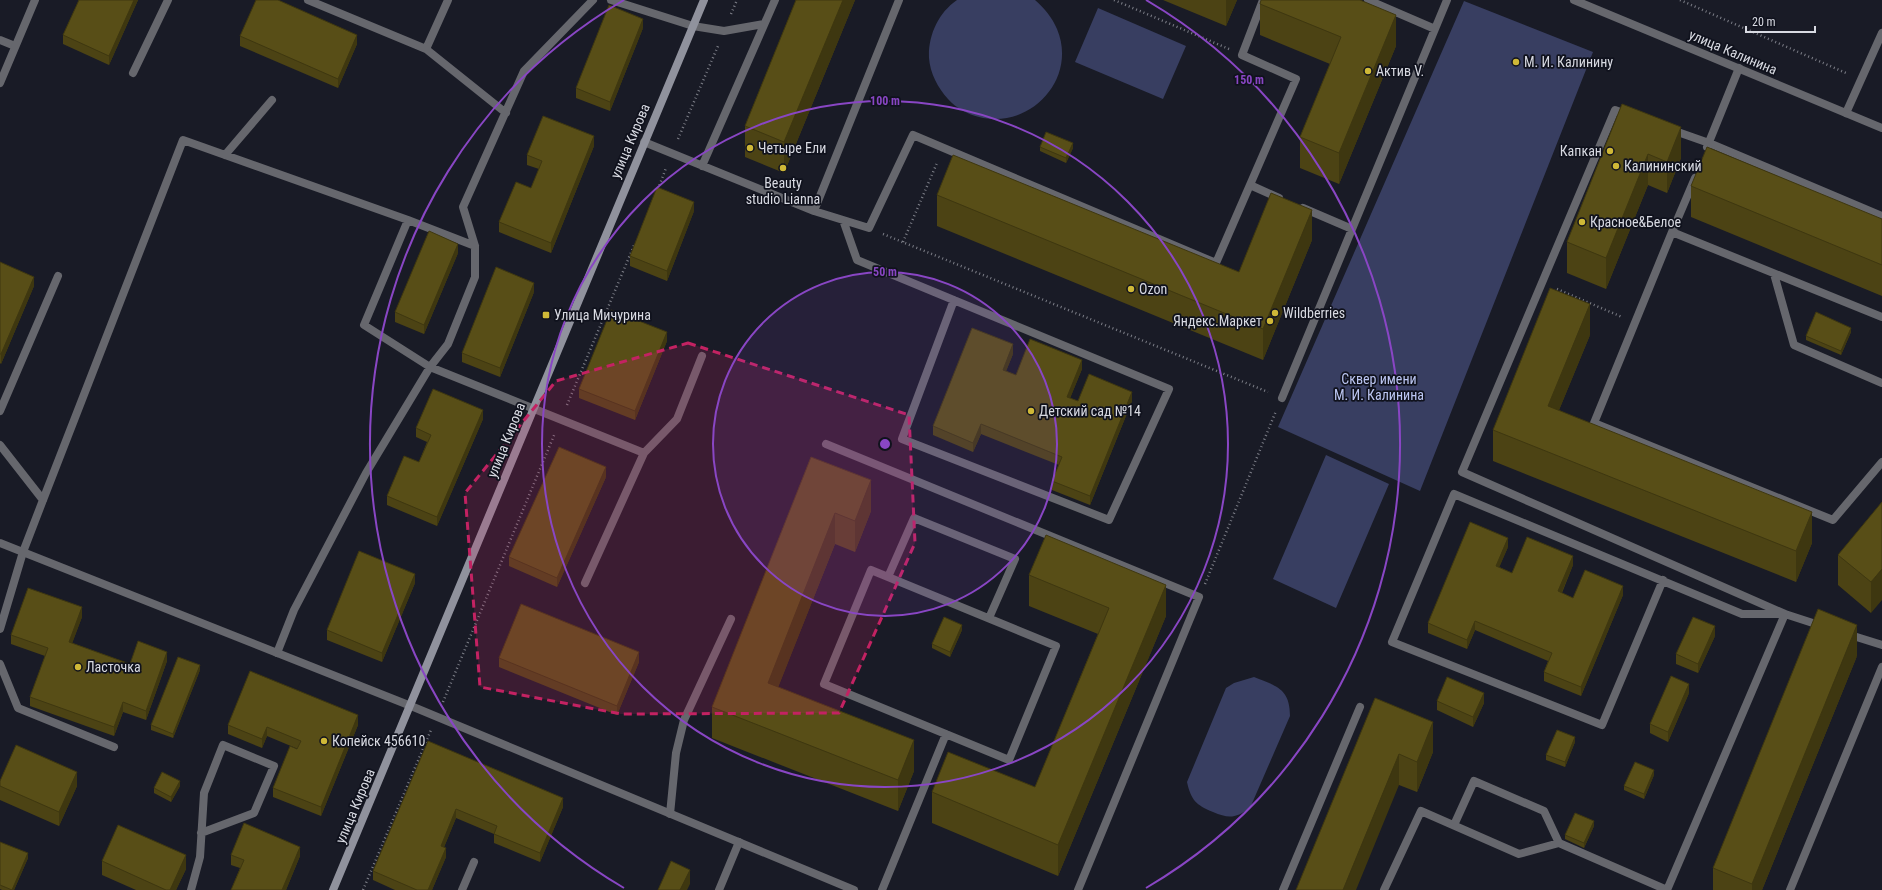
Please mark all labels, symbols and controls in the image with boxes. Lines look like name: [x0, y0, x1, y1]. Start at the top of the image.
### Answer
scale bar: [1746, 8, 1815, 34]
text: 20 m: [1752, 15, 1776, 29]
street label: улица Калинина: [1687, 26, 1779, 78]
place label: М. И. Калинину: [1524, 54, 1613, 70]
marker: М. И. Калинину: [1511, 57, 1521, 67]
place label: Актив V.: [1376, 63, 1424, 79]
marker: Актив V.: [1363, 66, 1373, 76]
text: 150 m: [1234, 73, 1264, 87]
text: 100 m: [870, 94, 900, 108]
street label: улица Кирова: [607, 101, 653, 181]
place label: Четыре Ели: [758, 140, 826, 156]
marker: Четыре Ели: [745, 143, 755, 153]
place label: Капкан: [1560, 143, 1602, 159]
marker: Капкан: [1605, 146, 1615, 156]
place label: Калининский: [1624, 158, 1702, 174]
marker: Калининский: [1611, 161, 1621, 171]
marker: Beauty studio Lianna: [778, 163, 788, 173]
place label: Beauty studio Lianna: [746, 175, 820, 207]
place label: Красное&Белое: [1590, 214, 1682, 230]
marker: Красное&Белое: [1577, 217, 1587, 227]
text: 50 m: [873, 265, 897, 279]
place label: Ozon: [1139, 281, 1167, 297]
marker: Ozon: [1126, 284, 1136, 294]
place label: Wildberries: [1283, 305, 1345, 321]
place label: Улица Мичурина: [554, 307, 651, 323]
marker: Wildberries: [1270, 308, 1280, 318]
marker: Улица Мичурина: [541, 310, 551, 320]
place label: Яндекс.Маркет: [1173, 313, 1262, 329]
marker: Яндекс.Маркет: [1265, 316, 1275, 326]
park label: Сквер имени М. И. Калинина: [1334, 371, 1424, 403]
street label: улица Кирова: [484, 400, 528, 480]
place label: Детский сад №14: [1039, 403, 1141, 419]
marker: Детский сад №14: [1026, 406, 1036, 416]
centre of rings: [878, 437, 892, 451]
place label: Ласточка: [86, 659, 141, 675]
marker: Ласточка: [73, 662, 83, 672]
place label: Копейск 456610: [332, 733, 425, 749]
marker: Копейск 456610: [319, 736, 329, 746]
street label: улица Кирова: [332, 766, 378, 846]

